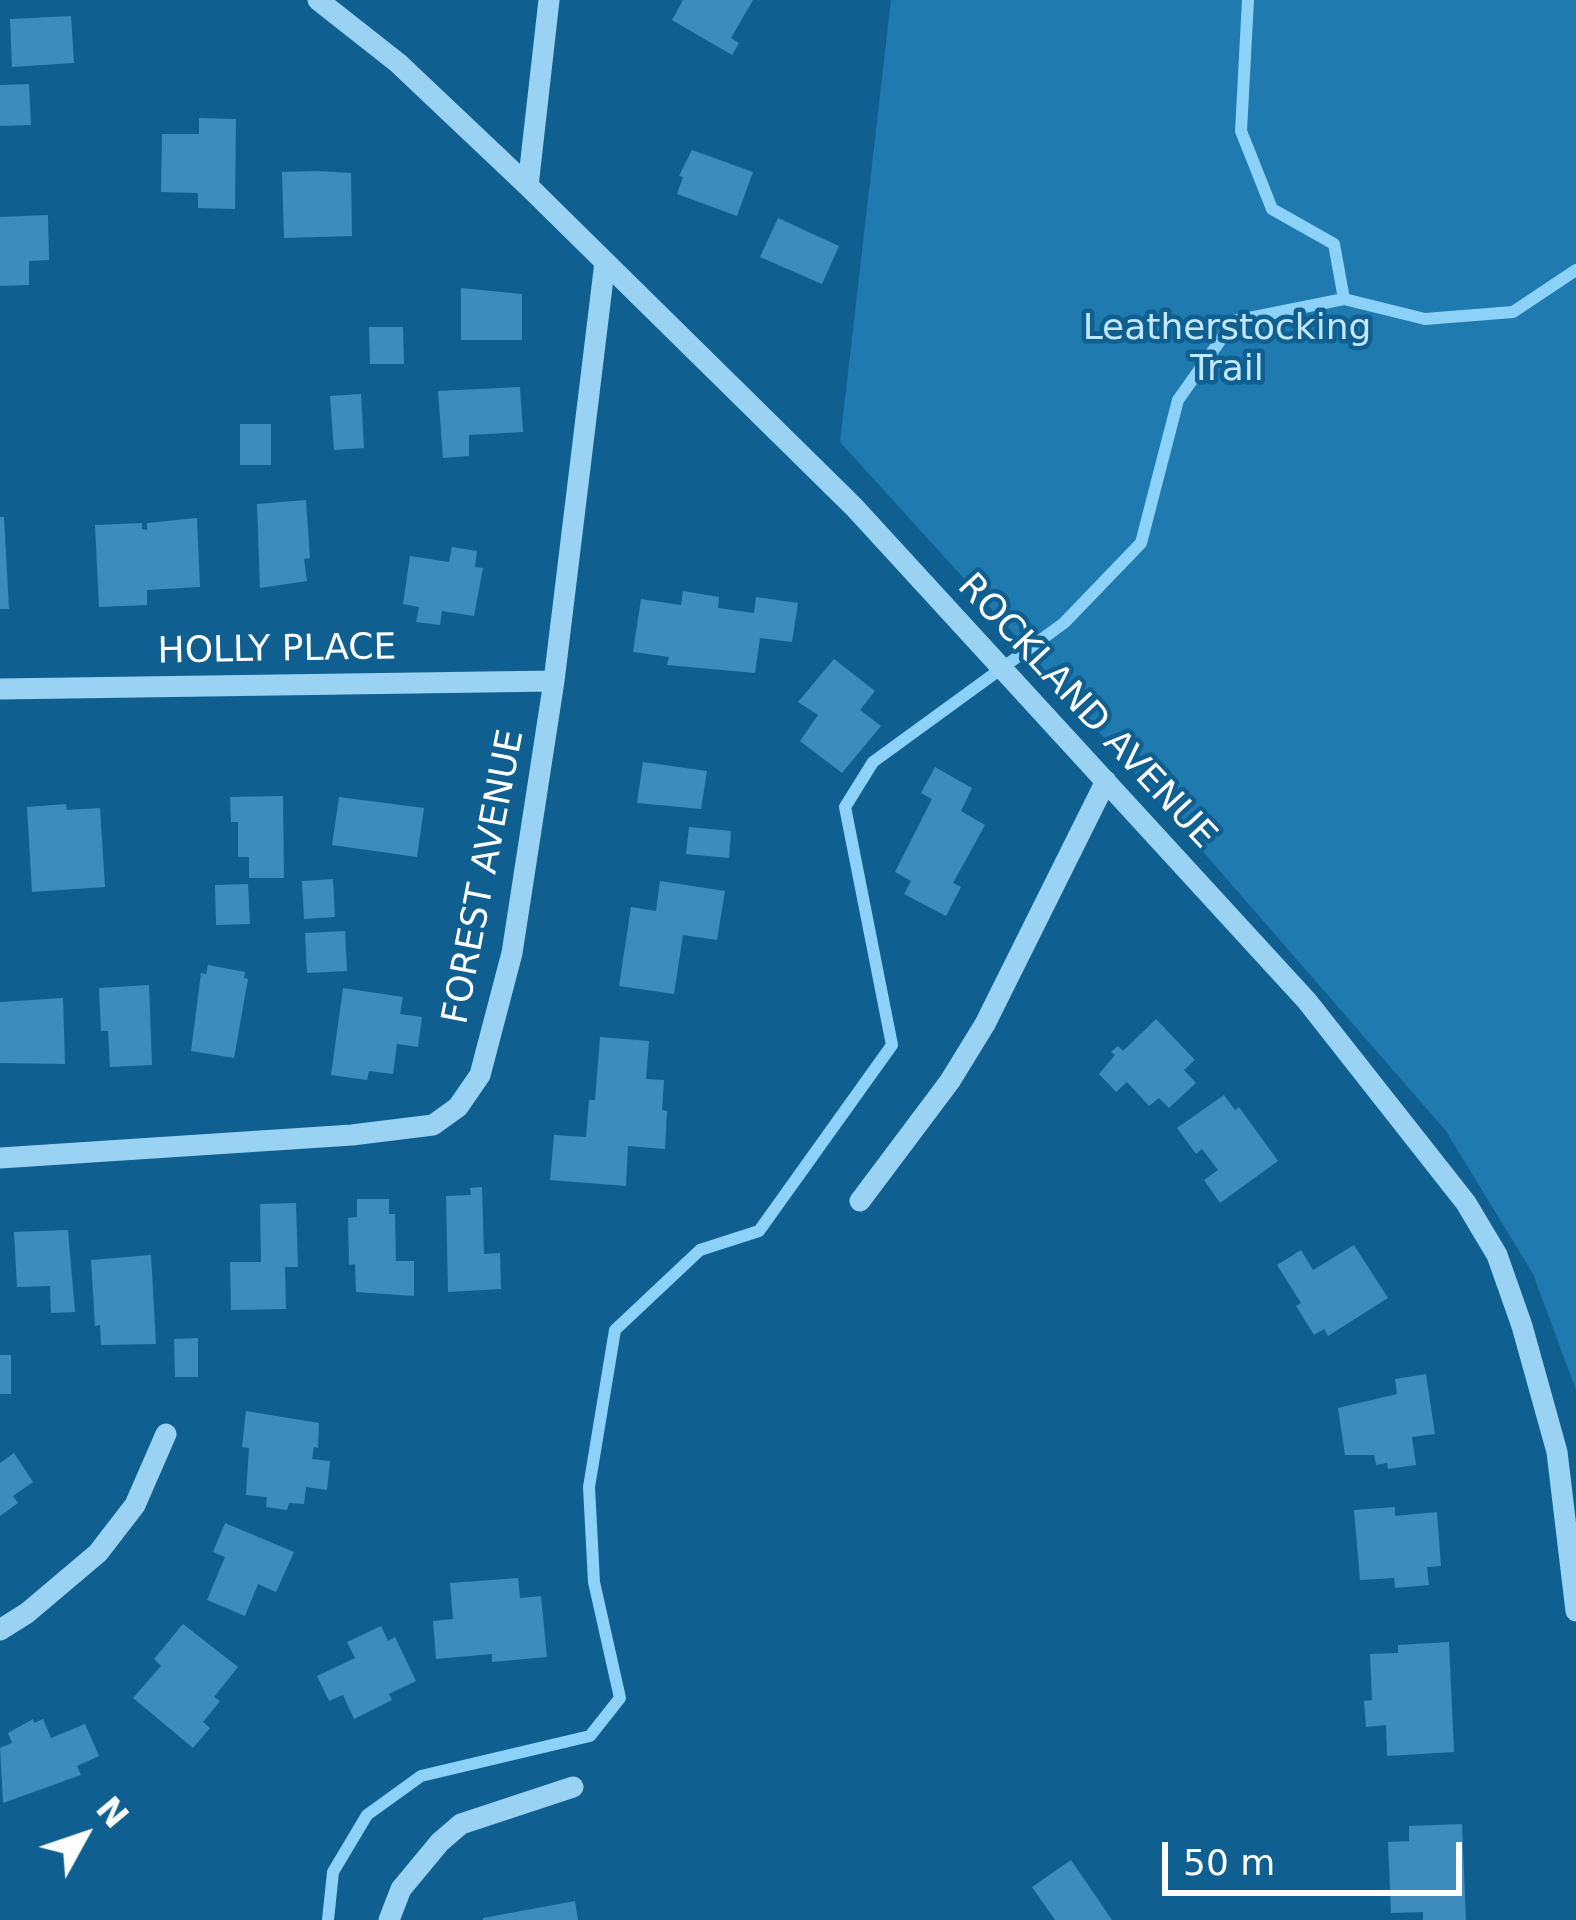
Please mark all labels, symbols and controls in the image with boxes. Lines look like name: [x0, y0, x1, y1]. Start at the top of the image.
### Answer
park label: Leatherstocking Trail: [1083, 308, 1371, 393]
street label: ROCKLAND AVENUE: [948, 566, 1224, 858]
street label: HOLLY PLACE: [157, 627, 397, 675]
street label: FOREST AVENUE: [435, 726, 535, 1028]
north arrow: [24, 1776, 144, 1896]
text: N: [88, 1789, 136, 1836]
scale bar: [1168, 1818, 1468, 1892]
text: 50 m: [1183, 1842, 1275, 1883]

